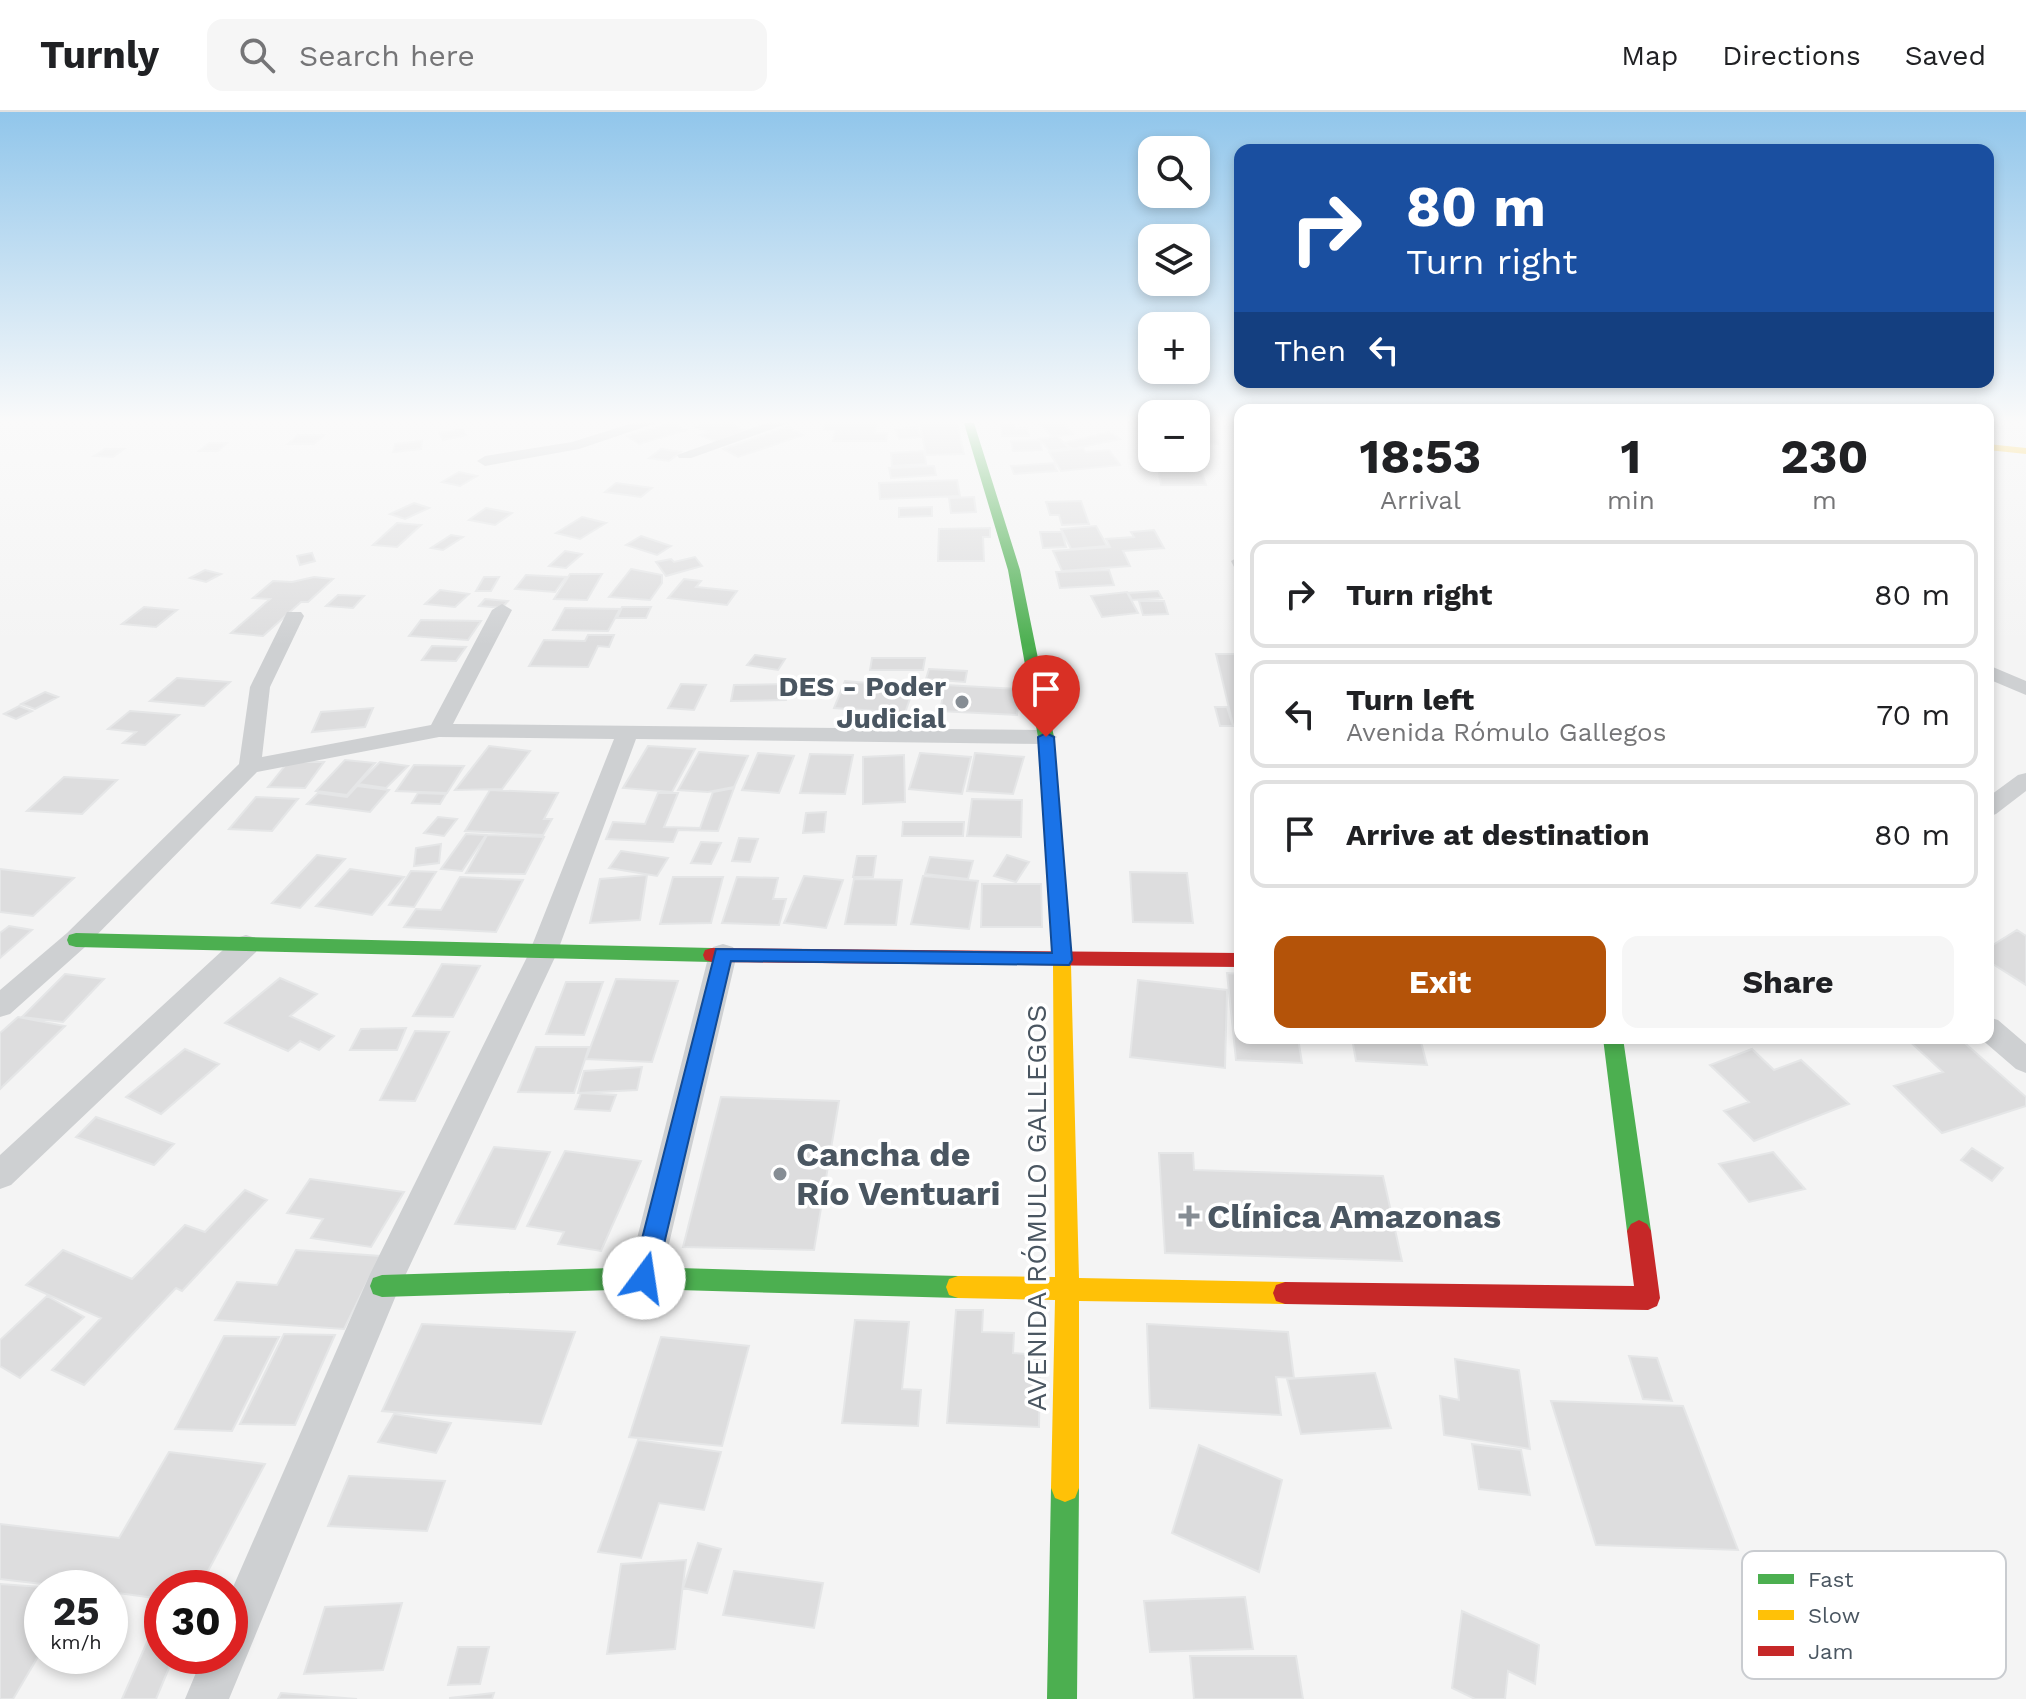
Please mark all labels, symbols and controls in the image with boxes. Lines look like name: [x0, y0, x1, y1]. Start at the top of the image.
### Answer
search box: [207, 19, 767, 91]
text: Turnly: [40, 33, 159, 77]
icon: search: [235, 33, 279, 77]
text: Search here: [299, 38, 475, 73]
text: Map: [1621, 39, 1678, 72]
text: Directions: [1722, 39, 1861, 72]
text: Saved: [1905, 39, 1986, 72]
map controls: [1138, 136, 1210, 472]
button: search: [1138, 136, 1210, 208]
text: 80 m: [1406, 174, 1546, 240]
icon: right: [1274, 176, 1378, 280]
button: layers: [1138, 224, 1210, 296]
text: Turn right: [1406, 241, 1577, 283]
button: +: [1138, 312, 1210, 384]
icon: left: [1362, 328, 1406, 372]
text: Then: [1274, 333, 1346, 368]
button: −: [1138, 400, 1210, 472]
text: 18:53: [1360, 428, 1481, 485]
text: 1: [1621, 428, 1641, 485]
text: 230: [1780, 428, 1868, 485]
text: Arrival: [1380, 485, 1461, 515]
text: min: [1607, 485, 1655, 515]
text: m: [1812, 485, 1837, 515]
icon: right: [1278, 572, 1322, 616]
text: Turn right: [1346, 577, 1492, 612]
text: 80 m: [1874, 577, 1950, 612]
pin: [1012, 655, 1080, 737]
icon: arrive: [1024, 667, 1068, 711]
place label: DES - Poder Judicial: [779, 670, 947, 735]
text: Turn left: [1346, 682, 1474, 717]
icon: left: [1278, 692, 1322, 736]
marker: DES - Poder Judicial: [953, 693, 971, 711]
text: 70 m: [1876, 697, 1950, 732]
text: Avenida Rómulo Gallegos: [1346, 717, 1666, 747]
icon: arrive: [1278, 812, 1322, 856]
text: Arrive at destination: [1346, 817, 1650, 852]
text: 80 m: [1874, 817, 1950, 852]
button: Exit: [1274, 936, 1606, 1028]
button: Share: [1622, 936, 1954, 1028]
street label: AVENIDA RÓMULO GALLEGOS: [1020, 1005, 1053, 1411]
place label: Cancha de Río Ventuari: [796, 1134, 1000, 1213]
marker: Cancha de Río Ventuari: [771, 1165, 789, 1183]
place label: Clínica Amazonas: [1207, 1196, 1501, 1236]
marker: Clínica Amazonas: [1178, 1205, 1200, 1227]
position arrow: [602, 1236, 686, 1320]
legend: [1742, 1551, 2006, 1679]
text: Fast: [1808, 1567, 1854, 1592]
speed limit sign: 30: [144, 1570, 248, 1674]
text: 25: [52, 1588, 100, 1635]
text: Slow: [1808, 1603, 1860, 1628]
text: km/h: [50, 1630, 102, 1654]
text: Jam: [1808, 1639, 1853, 1664]

